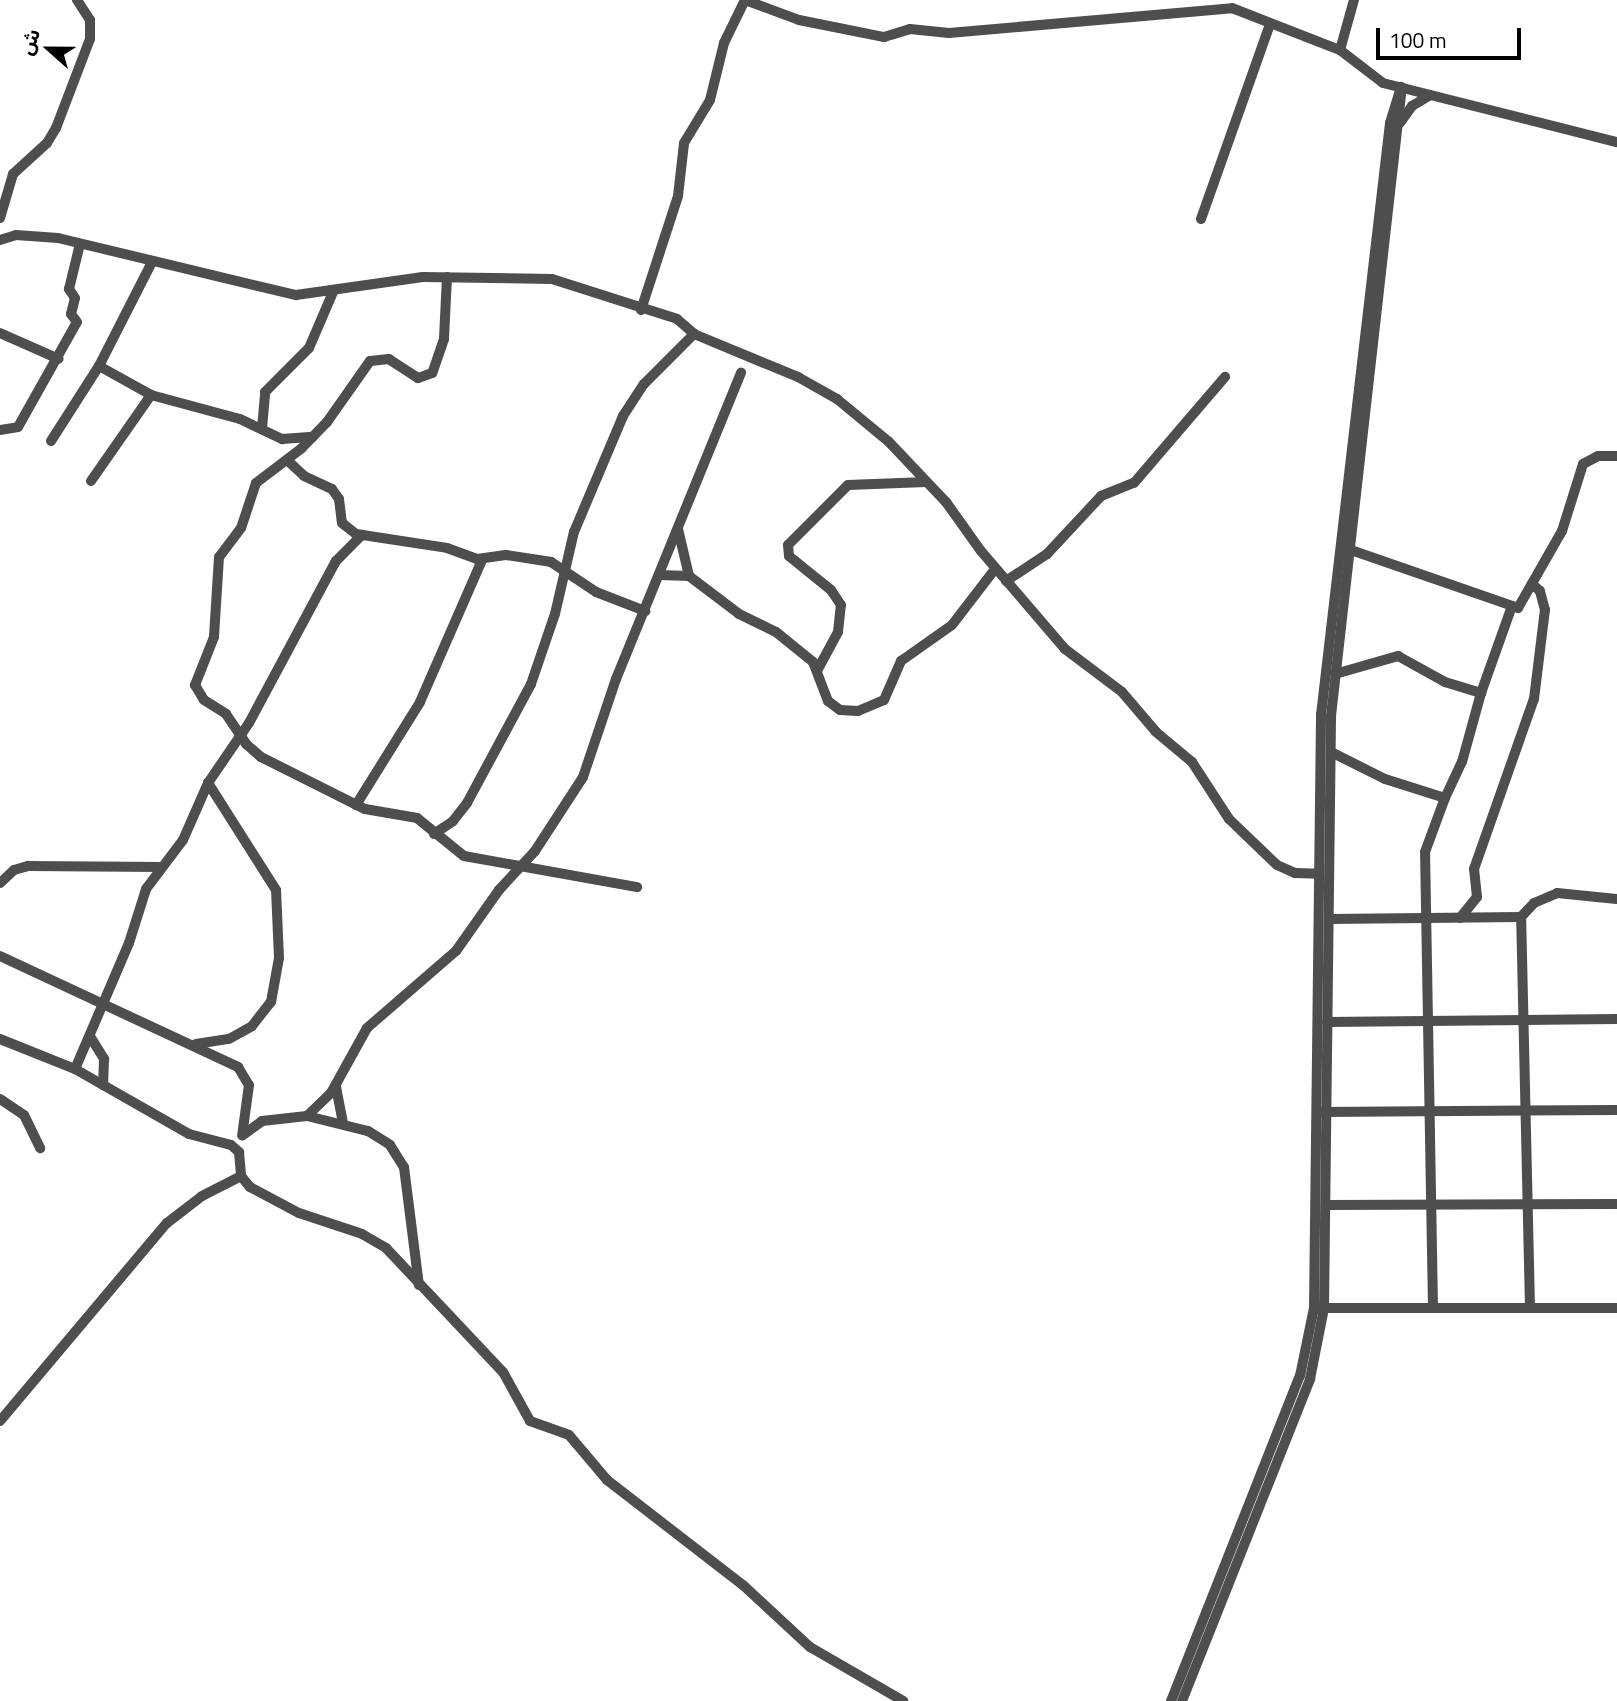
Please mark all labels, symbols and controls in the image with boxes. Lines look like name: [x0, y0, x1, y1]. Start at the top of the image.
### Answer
north arrow: [14, 14, 84, 84]
scale bar: [1379, 14, 1524, 58]
text: ش: [11, 24, 47, 59]
text: 100 m: [1389, 24, 1446, 56]

